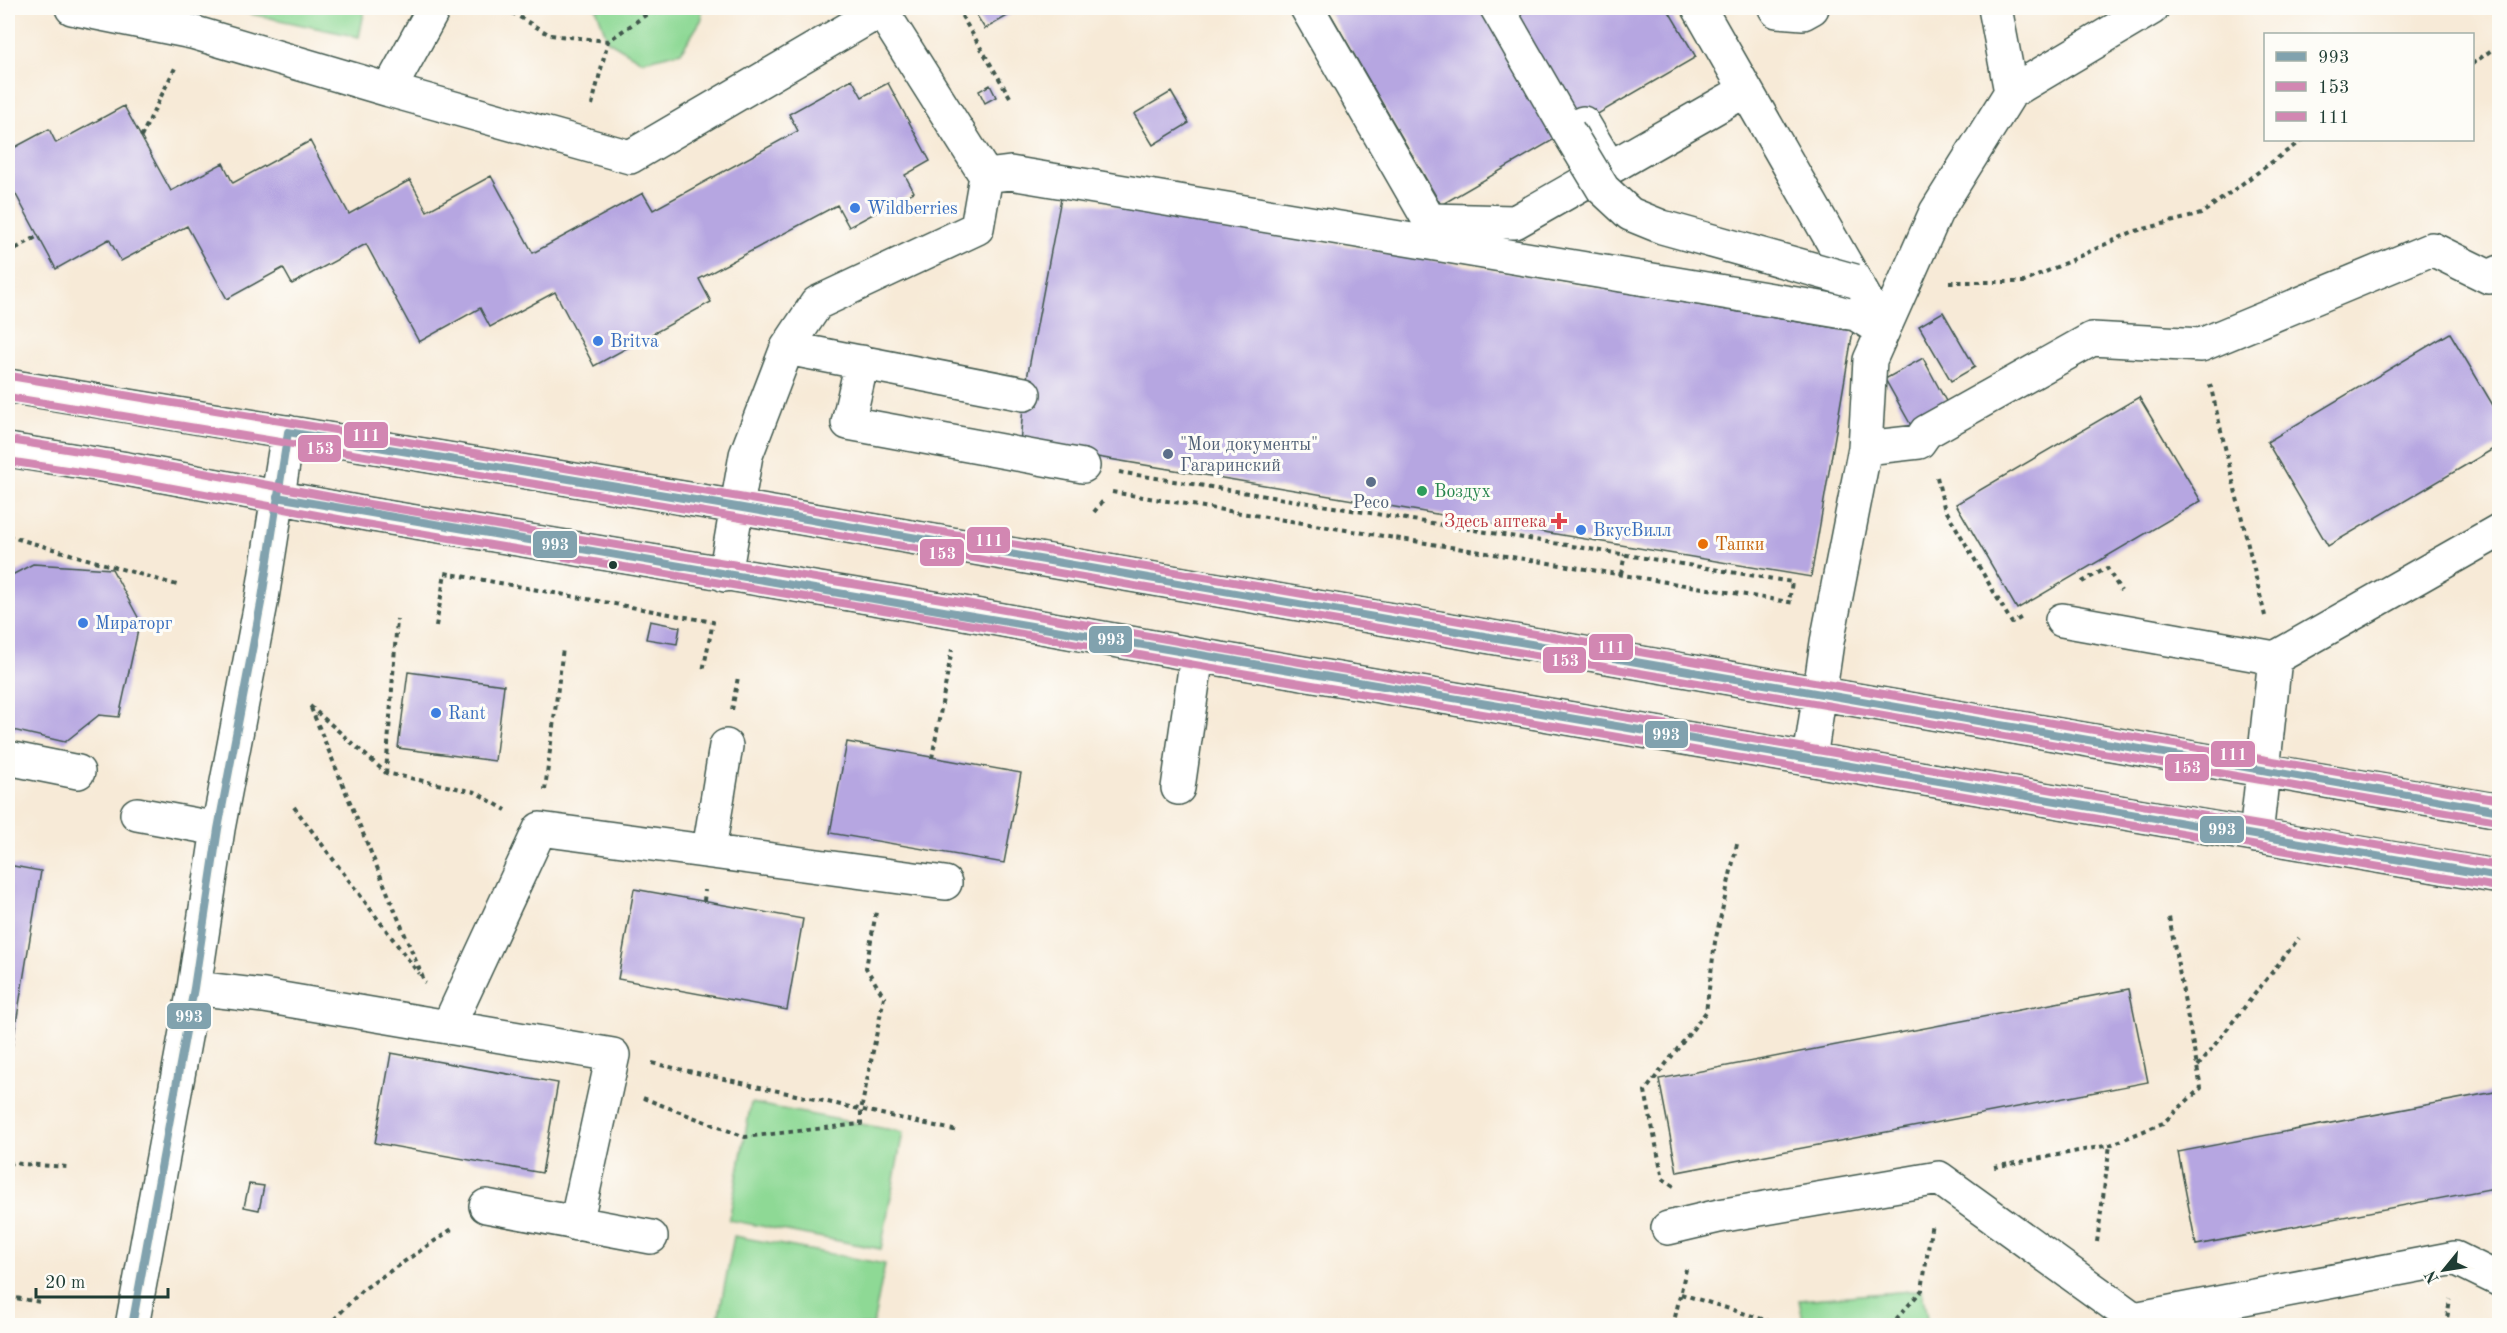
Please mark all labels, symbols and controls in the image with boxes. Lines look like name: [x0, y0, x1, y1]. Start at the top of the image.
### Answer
legend: [2264, 33, 2474, 141]
text: 993: [2318, 49, 2349, 67]
text: 153: [2318, 79, 2349, 97]
text: 111: [2318, 109, 2349, 127]
place label: Wildberries: [867, 200, 958, 218]
marker: Wildberries: [848, 201, 862, 215]
place label: Britva: [610, 333, 659, 351]
marker: Britva: [591, 334, 605, 348]
line badge: 111: [343, 421, 389, 449]
text: 111: [352, 429, 380, 445]
line badge: 153: [297, 434, 342, 463]
place label: "Мои документы" Гагаринский: [1180, 436, 1318, 475]
text: 153: [306, 442, 334, 458]
marker: "Мои документы" Гагаринский: [1161, 447, 1175, 461]
marker: Ресо: [1364, 475, 1378, 489]
place label: Воздух: [1434, 483, 1491, 501]
marker: Воздух: [1415, 484, 1429, 498]
place label: Ресо: [1353, 494, 1389, 512]
place label: Здесь аптека: [1444, 513, 1547, 531]
marker: Здесь аптека: [1552, 514, 1566, 528]
place label: ВкусВилл: [1593, 522, 1671, 540]
marker: ВкусВилл: [1574, 523, 1588, 537]
line badge: 111: [966, 526, 1011, 554]
line badge: 993: [532, 530, 578, 559]
text: 111: [975, 534, 1003, 550]
place label: Тапки: [1715, 536, 1764, 554]
marker: Тапки: [1696, 537, 1710, 551]
text: 993: [541, 538, 569, 554]
line badge: 153: [919, 538, 965, 567]
text: 153: [928, 547, 956, 563]
unlabelled marker: [607, 559, 619, 571]
place label: Мираторг: [95, 615, 173, 633]
marker: Мираторг: [76, 616, 90, 630]
line badge: 993: [1088, 625, 1133, 654]
text: 993: [1097, 633, 1125, 649]
line badge: 111: [1588, 633, 1634, 661]
text: 111: [1597, 641, 1625, 657]
line badge: 153: [1542, 646, 1587, 674]
text: 153: [1551, 654, 1579, 670]
place label: Rant: [448, 705, 486, 723]
marker: Rant: [429, 706, 443, 720]
line badge: 993: [1644, 720, 1689, 749]
text: 993: [1652, 728, 1680, 744]
line badge: 111: [2210, 740, 2256, 768]
text: 111: [2219, 748, 2247, 764]
line badge: 153: [2164, 753, 2210, 782]
text: 153: [2173, 761, 2201, 777]
line badge: 993: [2199, 815, 2245, 844]
text: 993: [2208, 823, 2236, 839]
line badge: 993: [166, 1002, 212, 1030]
text: 993: [175, 1010, 203, 1026]
north arrow: [2414, 1240, 2474, 1300]
scale bar: [36, 1261, 168, 1299]
text: N: [2422, 1267, 2443, 1286]
text: 20 m: [45, 1274, 85, 1292]

